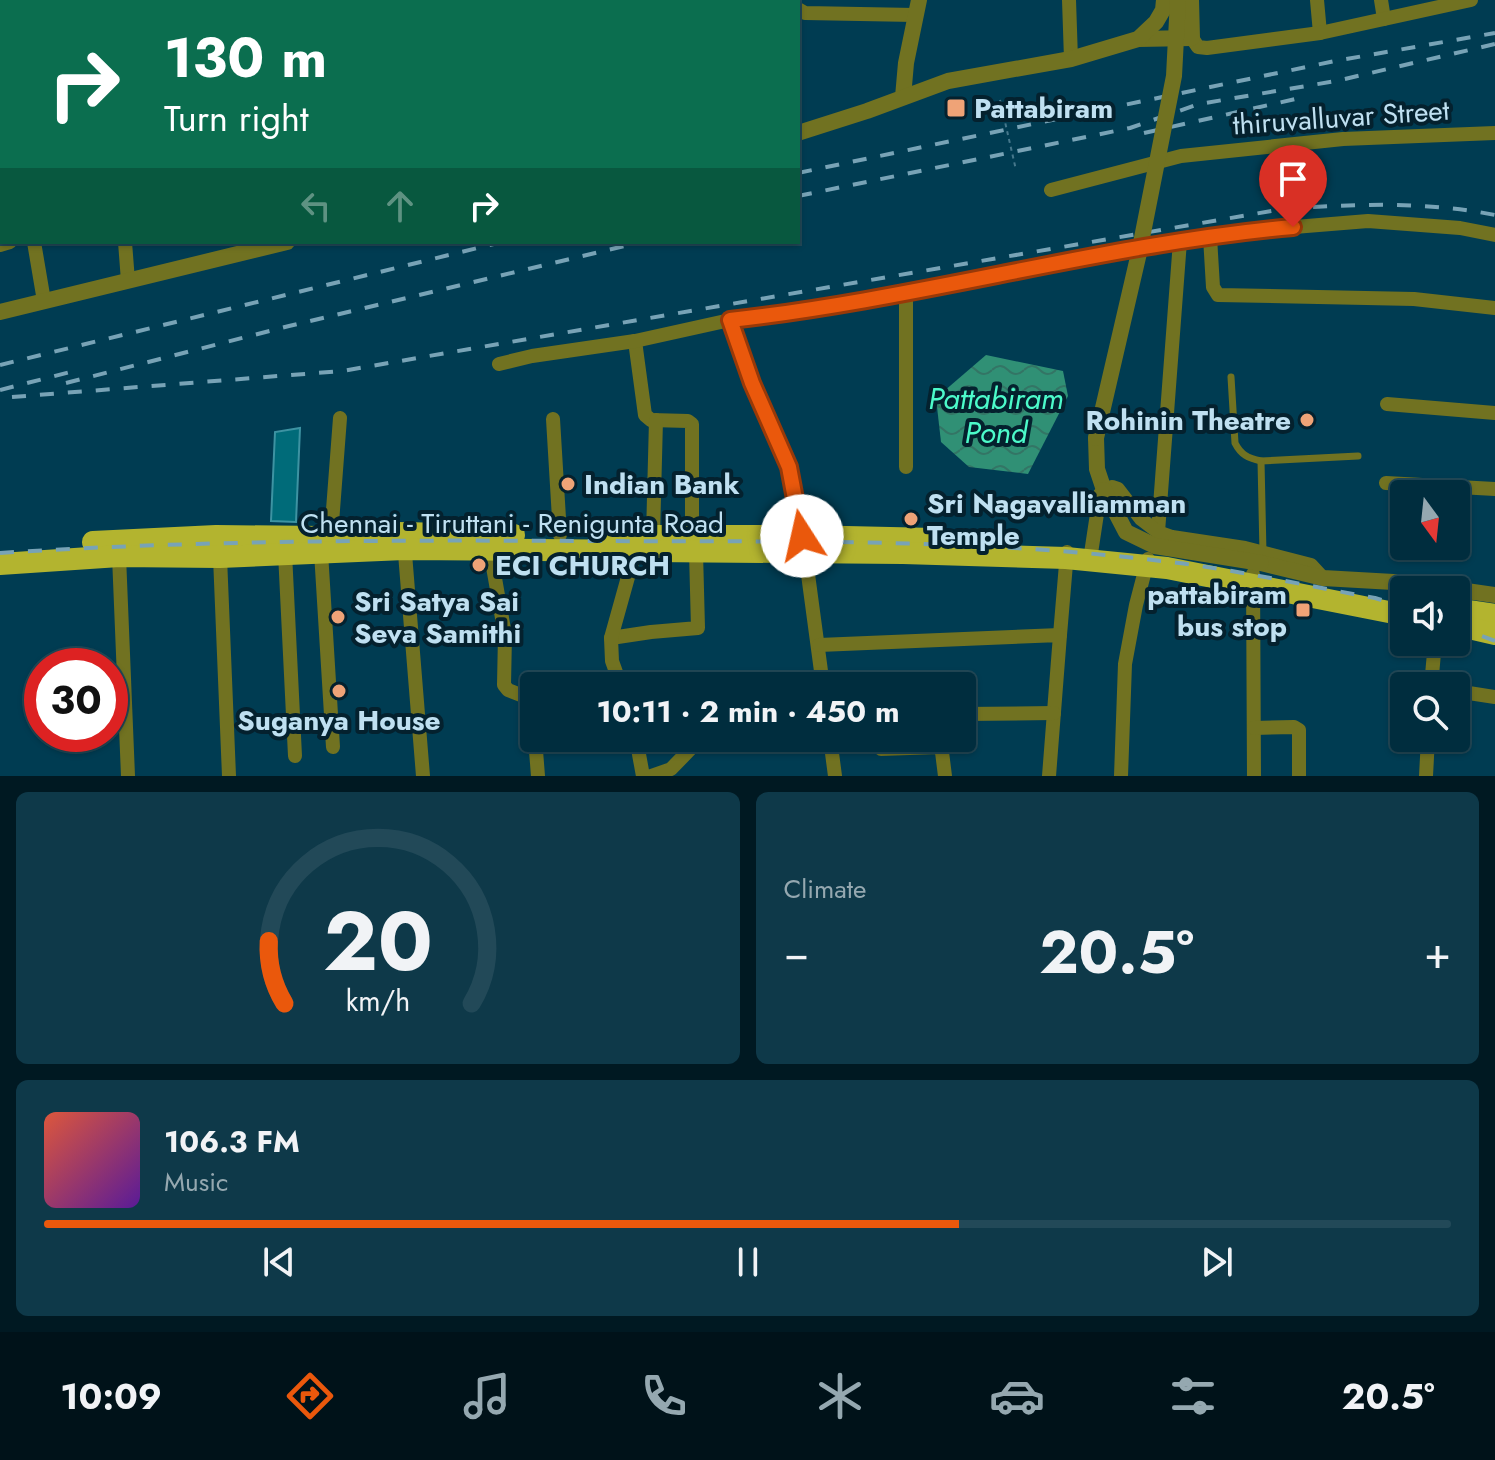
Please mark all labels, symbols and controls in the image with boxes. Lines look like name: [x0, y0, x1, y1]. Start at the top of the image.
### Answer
text: 130 m: [164, 17, 327, 98]
icon: right: [32, 32, 136, 136]
place label: Pattabiram: [974, 88, 1113, 129]
street label: thiruvalluvar Street: [1231, 89, 1451, 146]
text: Turn right: [164, 92, 309, 144]
marker: Pattabiram: [945, 97, 967, 119]
pin: [1259, 145, 1327, 227]
icon: arrive: [1271, 157, 1315, 201]
icon: left: [294, 184, 338, 228]
icon: ahead: [378, 184, 422, 228]
icon: right: [462, 184, 506, 228]
water label: Pattabiram Pond: [928, 377, 1064, 454]
place label: Rohinin Theatre: [1086, 400, 1291, 441]
marker: Rohinin Theatre: [1298, 411, 1316, 429]
place label: Indian Bank: [584, 464, 740, 505]
marker: Indian Bank: [559, 475, 577, 493]
north arrow: [1390, 480, 1470, 560]
map controls: [1390, 480, 1470, 752]
place label: Sri Nagavalliamman Temple: [927, 483, 1186, 556]
position arrow: [760, 494, 844, 578]
street label: Chennai - Tiruttani - Renigunta Road: [300, 503, 724, 544]
marker: Sri Nagavalliamman Temple: [902, 510, 920, 528]
place label: ECI CHURCH: [495, 545, 670, 586]
marker: ECI CHURCH: [470, 556, 488, 574]
place label: pattabiram bus stop: [1147, 574, 1287, 647]
button: sound: [1390, 576, 1470, 656]
place label: Sri Satya Sai Seva Samithi: [354, 581, 521, 654]
marker: pattabiram bus stop: [1294, 601, 1312, 619]
marker: Sri Satya Sai Seva Samithi: [329, 608, 347, 626]
speed limit sign: 30: [24, 648, 128, 752]
button: search: [1390, 672, 1470, 752]
marker: Suganya House: [330, 682, 348, 700]
text: 10:11 · 2 min · 450 m: [596, 690, 900, 733]
place label: Suganya House: [237, 700, 441, 741]
text: Climate: [784, 870, 866, 908]
text: 20: [323, 881, 433, 1001]
text: 20.5°: [1039, 909, 1194, 996]
text: −: [784, 921, 809, 985]
text: +: [1424, 921, 1451, 985]
text: km/h: [345, 980, 410, 1022]
text: 106.3 FM: [164, 1120, 300, 1163]
text: Music: [164, 1163, 228, 1201]
icon: previous: [257, 1240, 301, 1284]
icon: pause: [726, 1240, 770, 1284]
icon: next: [1195, 1240, 1239, 1284]
icon: directions: [282, 1368, 338, 1424]
icon: music: [459, 1368, 515, 1424]
icon: phone: [636, 1368, 692, 1424]
icon: climate: [812, 1368, 868, 1424]
icon: car: [989, 1368, 1045, 1424]
icon: filters: [1165, 1368, 1221, 1424]
text: 10:09: [60, 1370, 162, 1422]
text: 20.5°: [1342, 1370, 1435, 1422]

